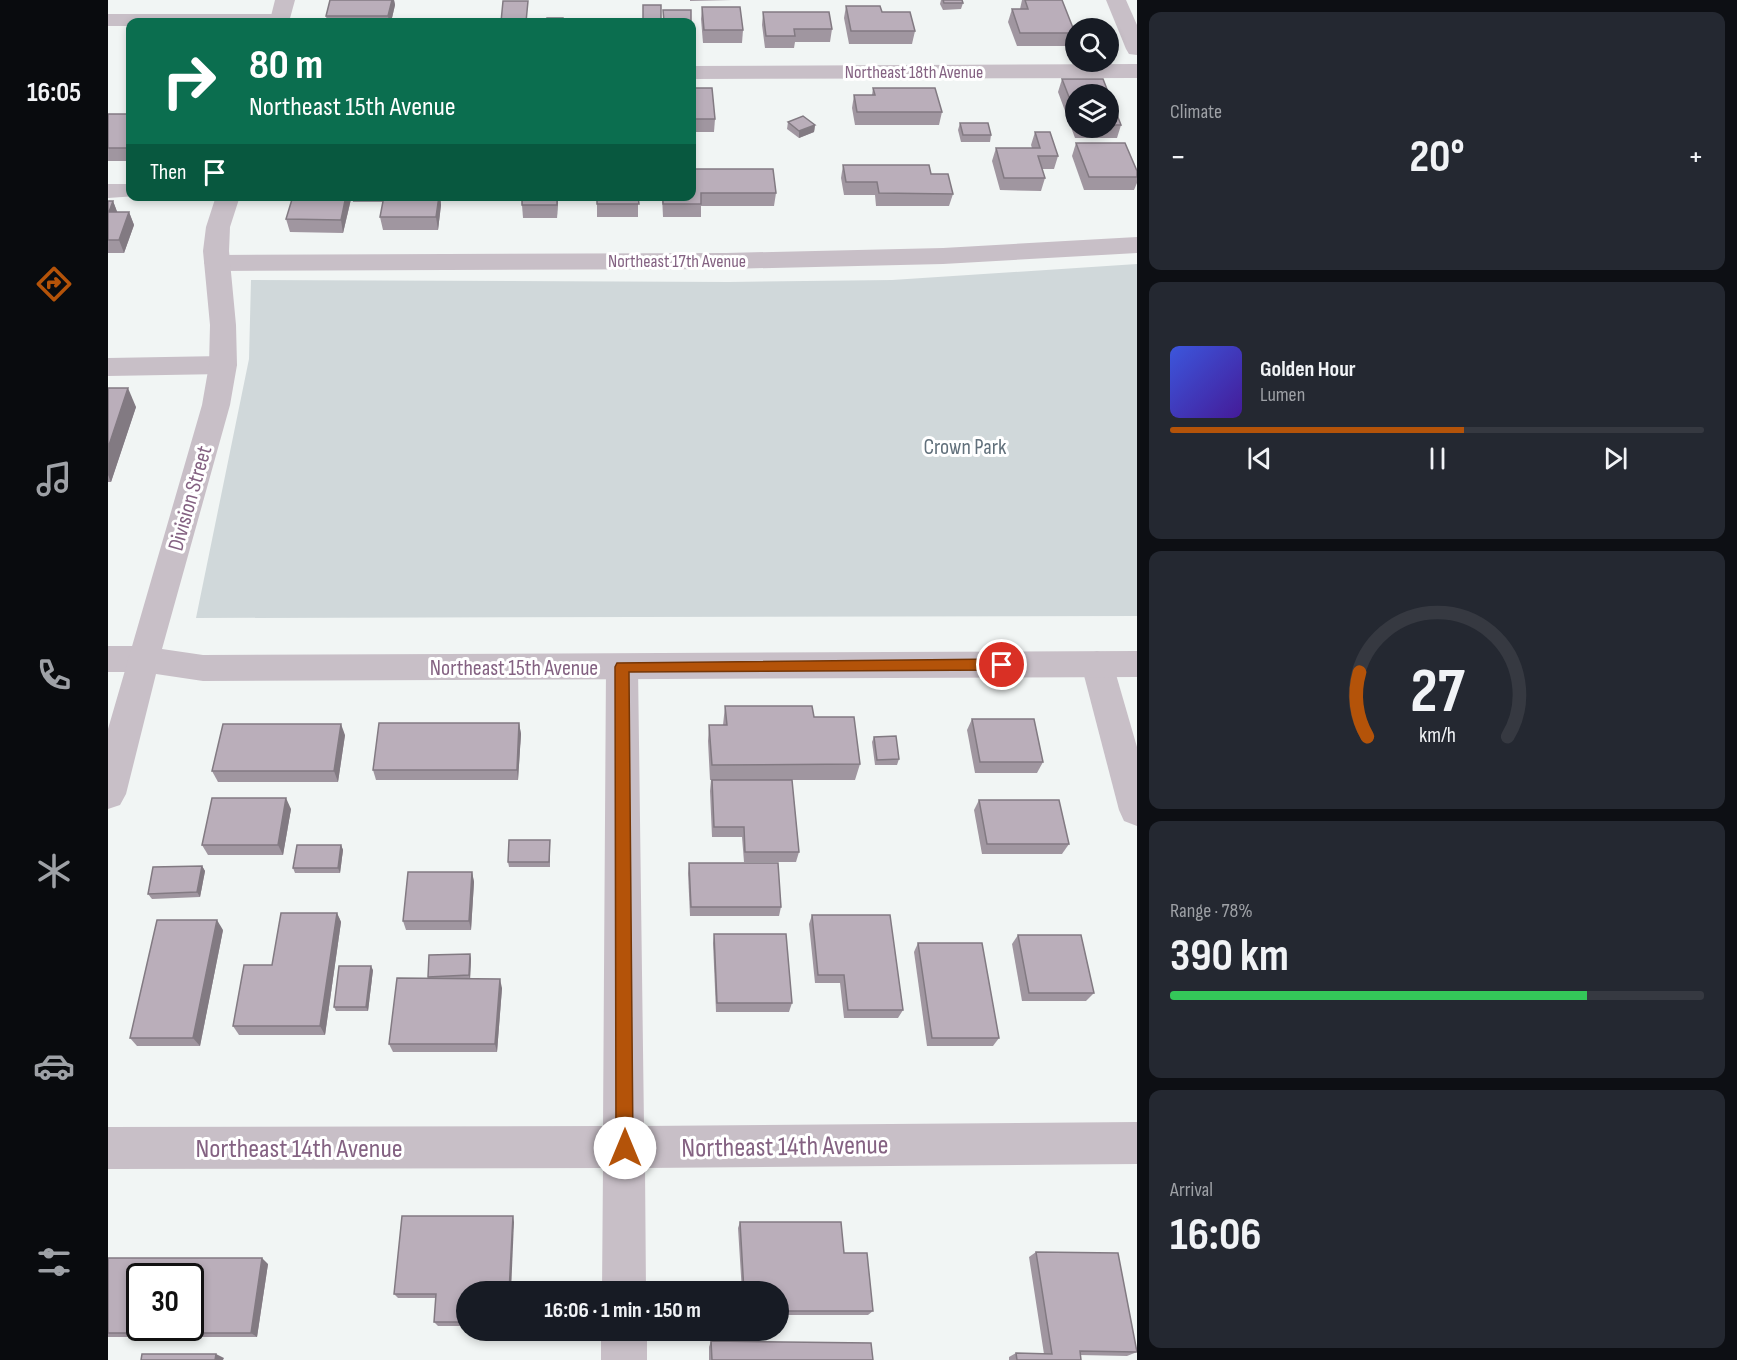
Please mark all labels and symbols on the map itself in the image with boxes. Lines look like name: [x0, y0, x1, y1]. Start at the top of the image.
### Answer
street label: Northeast 18th Avenue: [845, 62, 983, 83]
street label: Northeast 17th Avenue: [608, 251, 746, 272]
park label: Crown Park: [923, 434, 1007, 461]
street label: Division Street: [163, 443, 218, 554]
pin: [976, 639, 1027, 690]
street label: Northeast 15th Avenue: [430, 655, 598, 682]
position arrow: [593, 1116, 657, 1180]
street label: Northeast 14th Avenue: [681, 1129, 889, 1165]
street label: Northeast 14th Avenue: [195, 1133, 403, 1165]
speed limit sign: 30: [126, 1263, 204, 1341]

